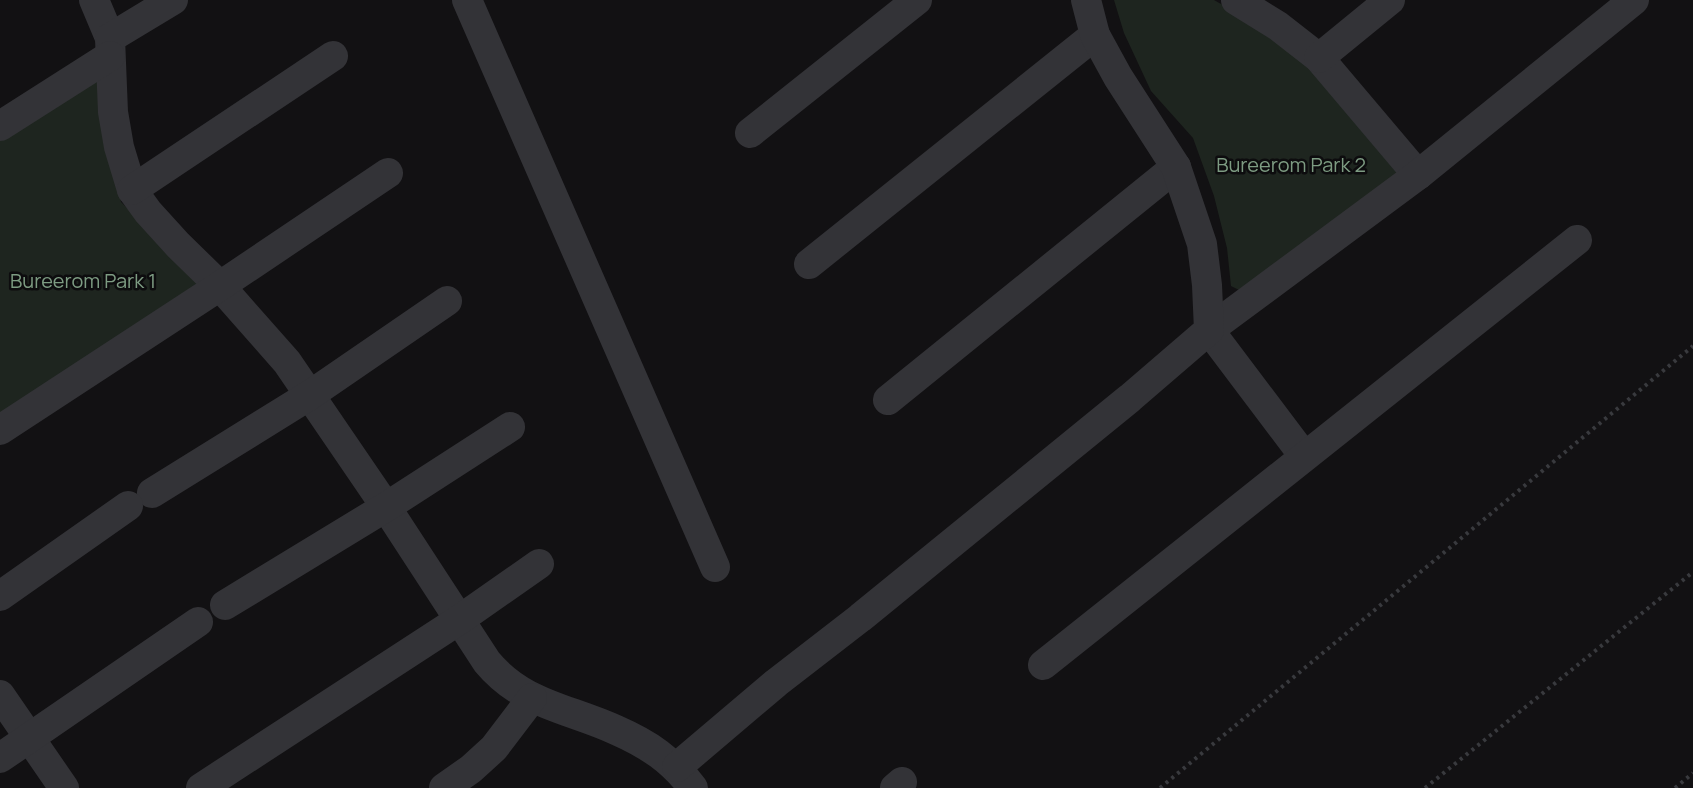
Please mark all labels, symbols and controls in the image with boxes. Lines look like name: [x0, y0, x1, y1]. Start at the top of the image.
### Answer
park label: Bureerom Park 2: [1216, 151, 1366, 178]
park label: Bureerom Park 1: [10, 267, 156, 294]

